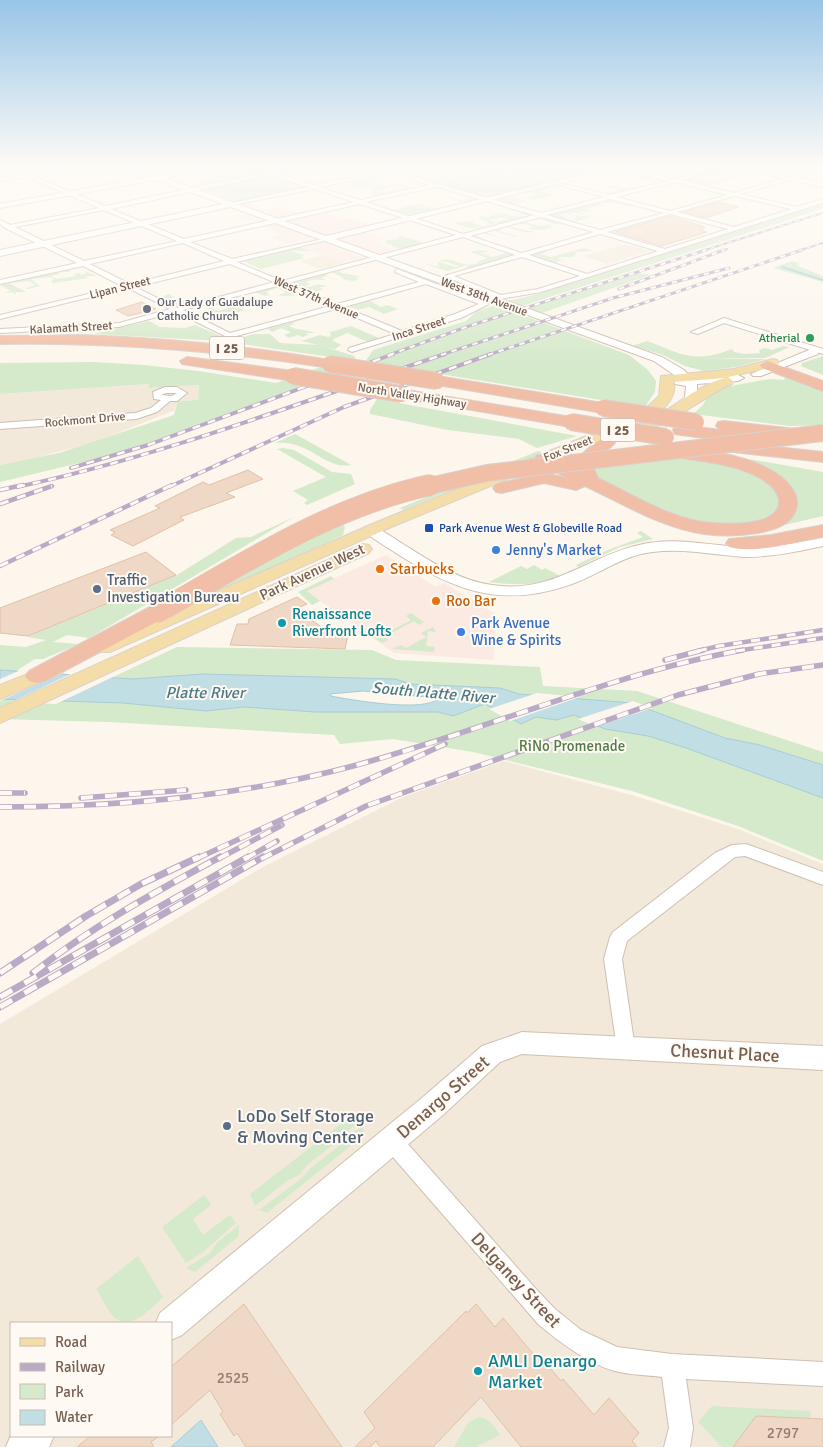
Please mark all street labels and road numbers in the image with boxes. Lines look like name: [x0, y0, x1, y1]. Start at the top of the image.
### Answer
street label: Lipan Street: [88, 273, 152, 303]
street label: West 37th Avenue: [271, 273, 361, 323]
street label: West 38th Avenue: [438, 274, 530, 320]
street label: Inca Street: [390, 313, 448, 345]
street label: Kalamath Street: [29, 318, 113, 338]
road number: I 25: [210, 336, 244, 359]
street label: North Valley Highway: [357, 380, 468, 412]
street label: Rockmont Drive: [44, 409, 126, 431]
road number: I 25: [600, 418, 636, 442]
street label: Fox Street: [541, 432, 595, 466]
street label: Park Avenue West: [257, 540, 367, 604]
street label: Chesnut Place: [670, 1039, 780, 1067]
street label: Denargo Street: [392, 1051, 494, 1143]
street label: Delganey Street: [466, 1228, 566, 1332]

